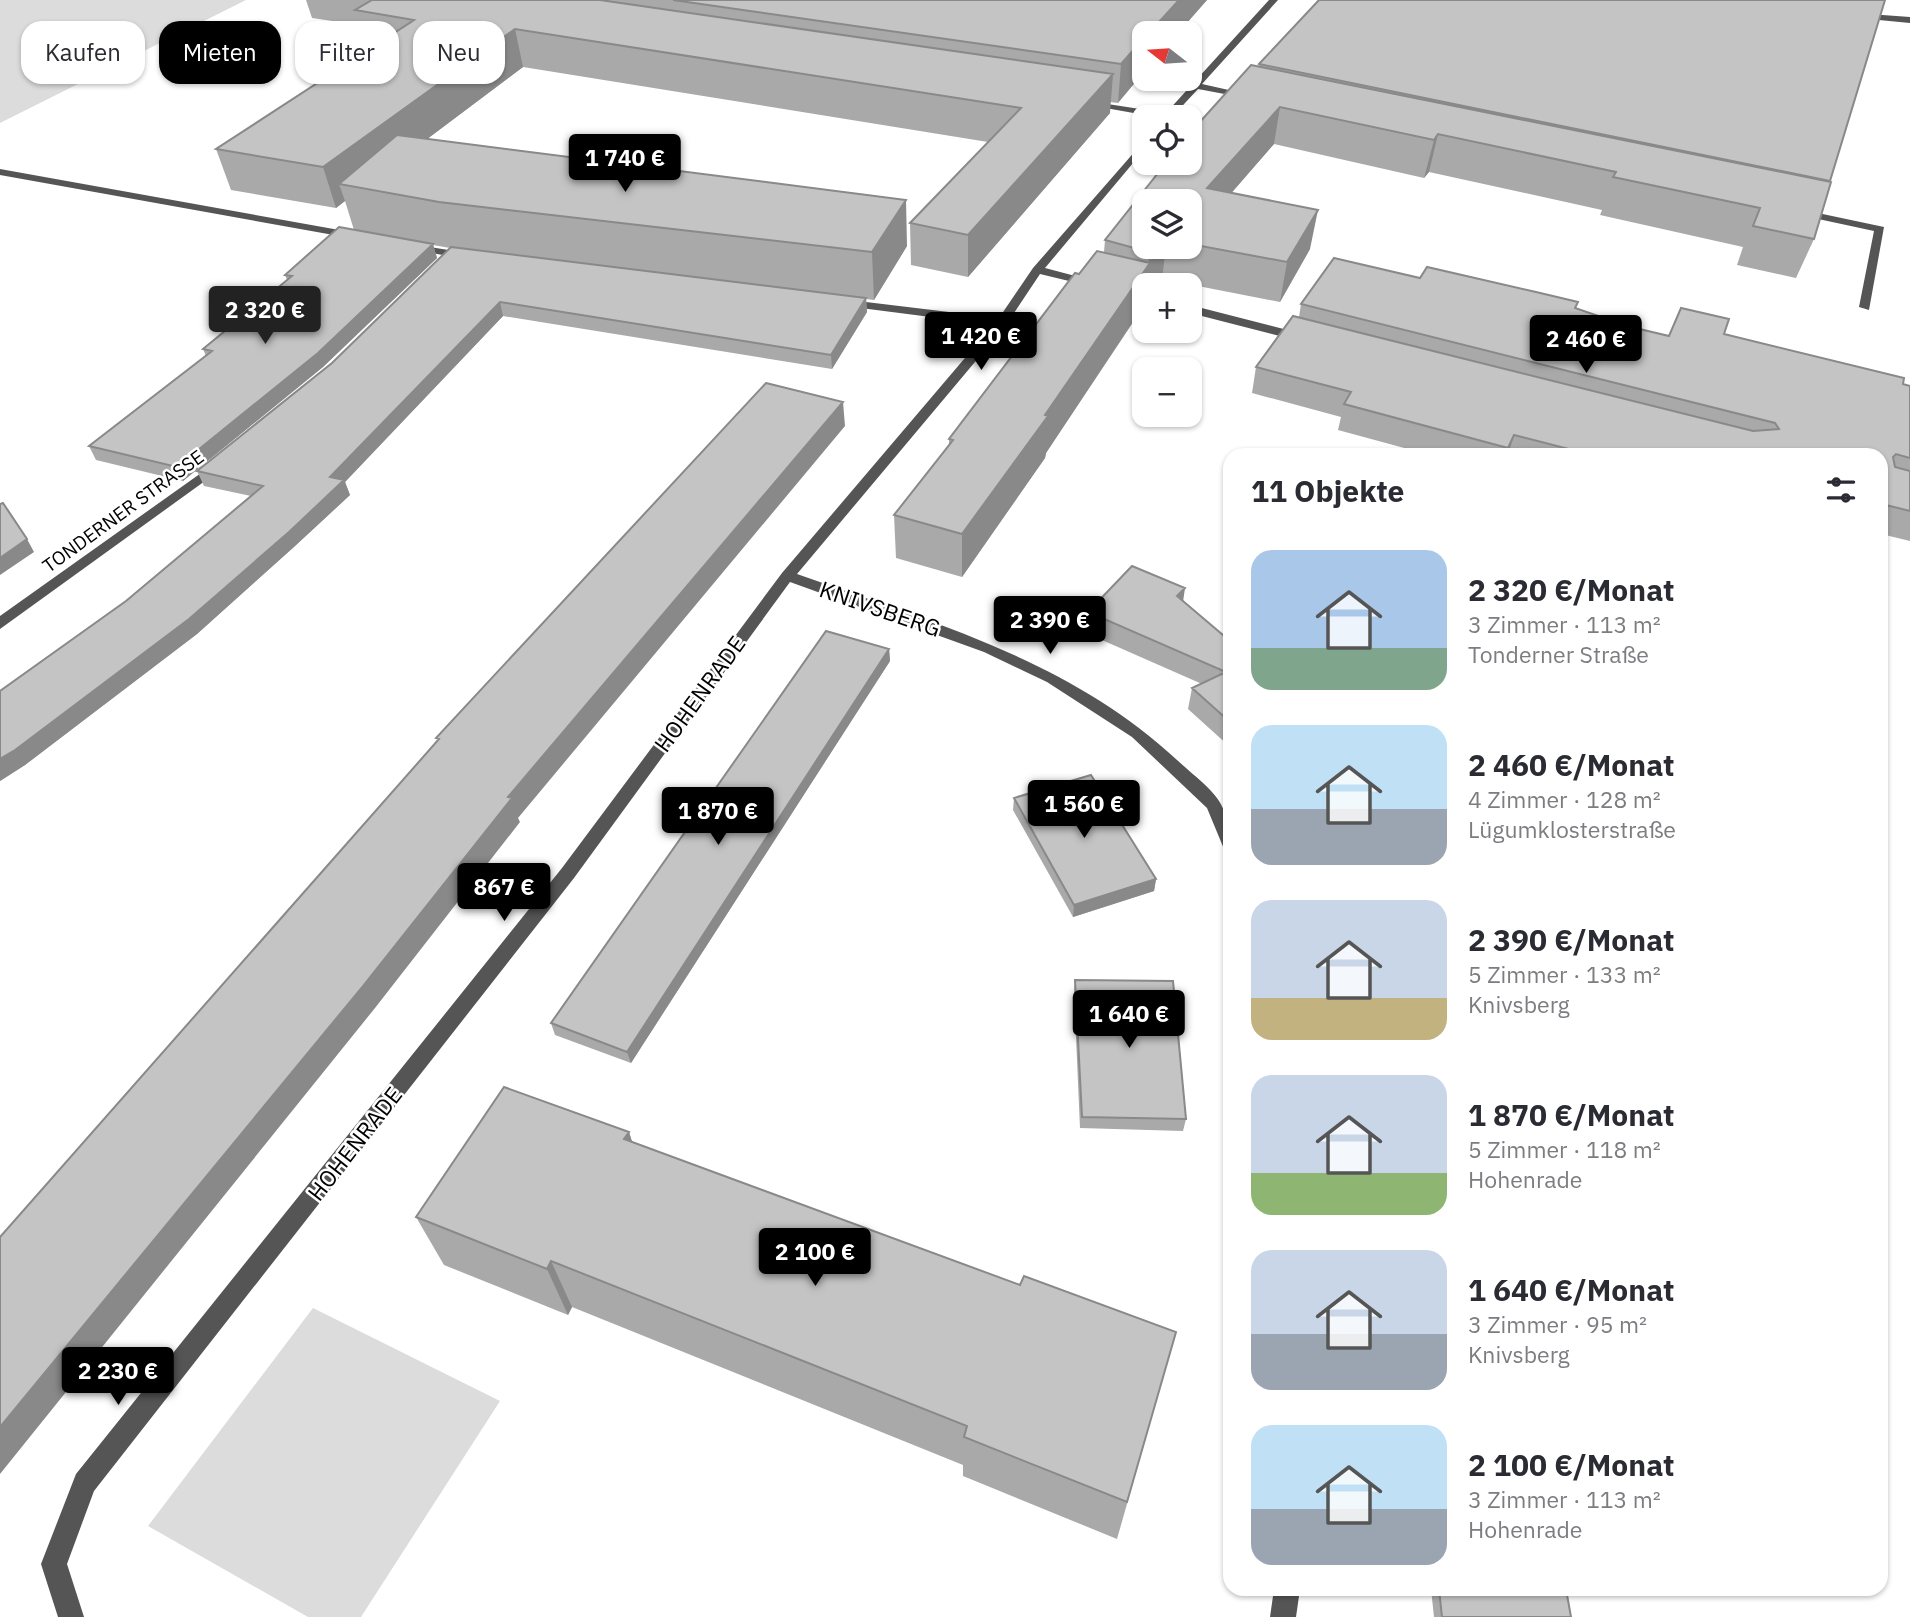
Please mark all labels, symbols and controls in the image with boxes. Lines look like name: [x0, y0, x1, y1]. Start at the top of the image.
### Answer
chip: Kaufen: [21, 21, 145, 84]
chip: Mieten: [159, 21, 281, 84]
chip: Filter: [295, 21, 399, 84]
chip: Neu: [413, 21, 505, 84]
north arrow: [1132, 21, 1202, 91]
map controls: [1132, 21, 1202, 427]
button: locate: [1132, 105, 1202, 175]
pin: 1 740 €: [560, 134, 690, 194]
text: 1 740 €: [585, 142, 665, 172]
button: layers: [1132, 189, 1202, 259]
button: +: [1132, 273, 1202, 343]
pin: 2 320 €: [200, 286, 330, 346]
text: 2 320 €: [225, 294, 305, 324]
pin: 1 420 €: [916, 312, 1046, 372]
pin: 2 460 €: [1521, 316, 1651, 375]
text: 1 420 €: [941, 320, 1021, 350]
text: 2 460 €: [1546, 323, 1626, 353]
button: −: [1132, 357, 1202, 427]
street label: TONDERNER STRASSE: [38, 444, 208, 578]
text: 11 Objekte: [1251, 471, 1404, 510]
icon: filters: [1822, 471, 1860, 509]
text: 2 320 €/Monat: [1468, 570, 1675, 609]
street label: KNIVSBERG: [816, 573, 945, 643]
icon: home: [1307, 578, 1391, 662]
pin: 2 390 €: [985, 596, 1115, 656]
text: 2 390 €: [1010, 604, 1090, 634]
text: 3 Zimmer · 113 m²: [1468, 609, 1661, 639]
street label: HOHENRADE: [647, 629, 752, 758]
text: Tonderner Straße: [1468, 639, 1649, 669]
text: 2 460 €/Monat: [1468, 745, 1675, 784]
icon: home: [1307, 753, 1391, 837]
pin: 1 560 €: [1019, 780, 1149, 840]
text: 4 Zimmer · 128 m²: [1468, 784, 1661, 814]
pin: 1 870 €: [653, 788, 783, 847]
text: 1 560 €: [1044, 788, 1124, 818]
text: 1 870 €: [678, 795, 758, 825]
text: Lügumklosterstraße: [1468, 814, 1676, 844]
pin: 867 €: [455, 864, 553, 923]
text: 867 €: [473, 871, 535, 901]
text: 2 390 €/Monat: [1468, 920, 1675, 959]
icon: home: [1307, 928, 1391, 1012]
text: 5 Zimmer · 133 m²: [1468, 959, 1661, 989]
text: Knivsberg: [1468, 989, 1570, 1019]
pin: 1 640 €: [1064, 990, 1194, 1050]
text: 1 640 €: [1089, 998, 1169, 1028]
street label: HOHENRADE: [300, 1080, 408, 1207]
text: 1 870 €/Monat: [1468, 1095, 1675, 1134]
icon: home: [1307, 1103, 1391, 1187]
text: 5 Zimmer · 118 m²: [1468, 1134, 1661, 1164]
text: Hohenrade: [1468, 1164, 1583, 1194]
pin: 2 100 €: [750, 1228, 880, 1288]
text: 2 100 €: [775, 1236, 855, 1266]
text: 1 640 €/Monat: [1468, 1270, 1675, 1309]
icon: home: [1307, 1278, 1391, 1362]
text: 3 Zimmer · 95 m²: [1468, 1309, 1647, 1339]
text: Knivsberg: [1468, 1339, 1570, 1369]
pin: 2 230 €: [53, 1348, 183, 1407]
text: 2 230 €: [78, 1355, 158, 1385]
text: 2 100 €/Monat: [1468, 1445, 1675, 1484]
icon: home: [1307, 1453, 1391, 1537]
text: 3 Zimmer · 113 m²: [1468, 1484, 1661, 1514]
text: Hohenrade: [1468, 1514, 1583, 1544]

